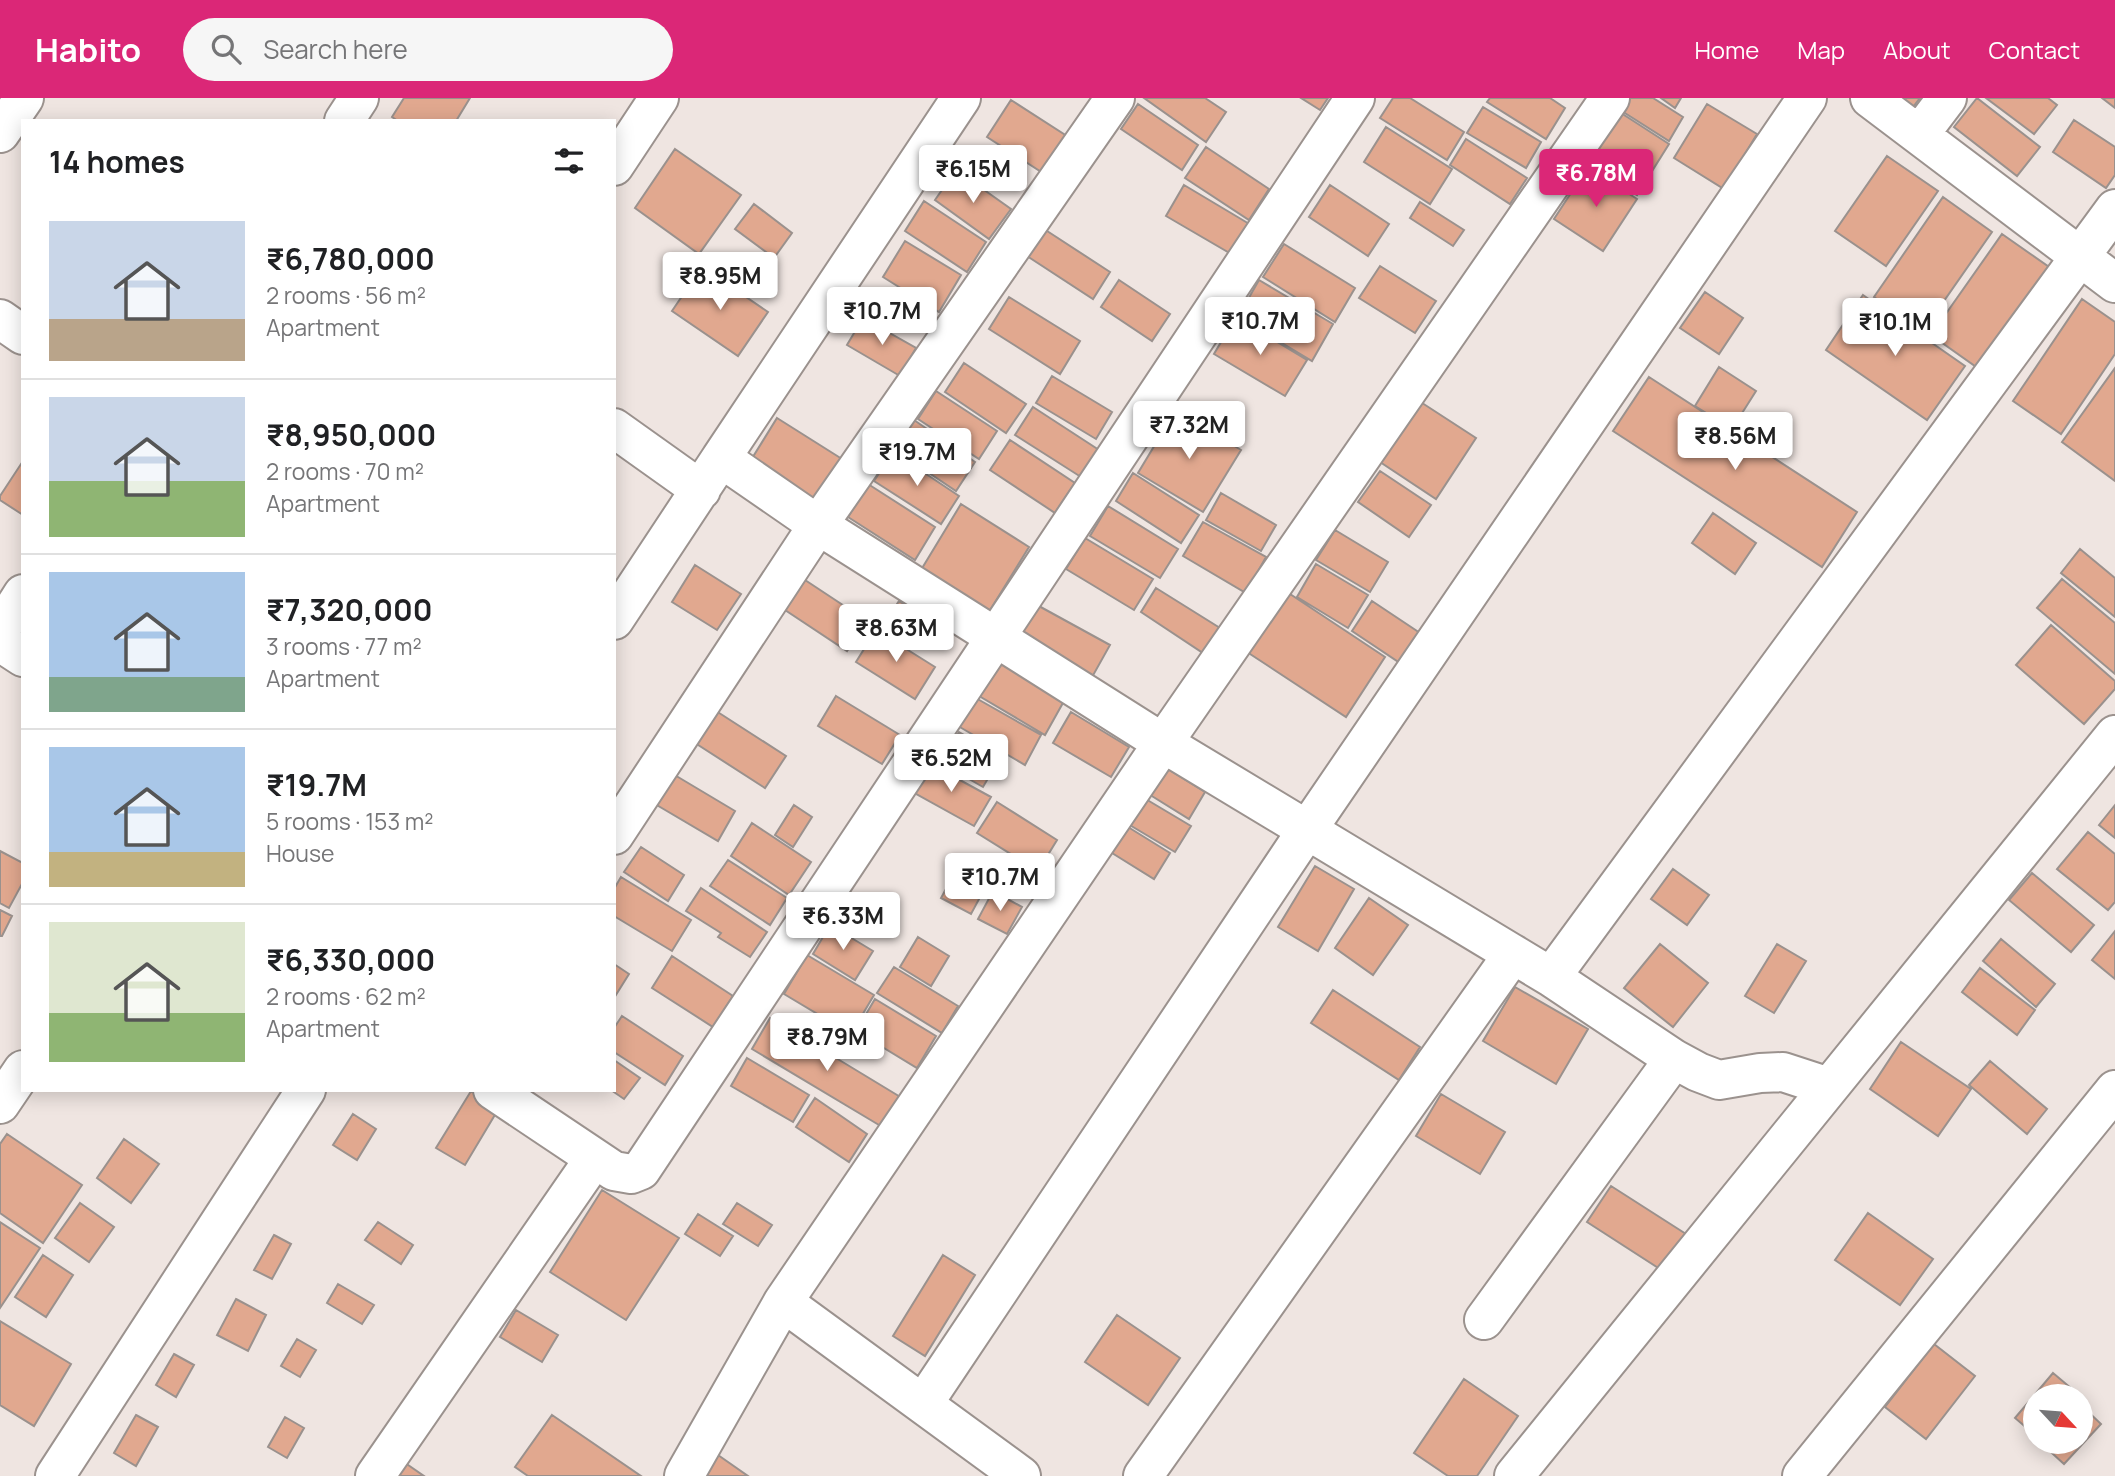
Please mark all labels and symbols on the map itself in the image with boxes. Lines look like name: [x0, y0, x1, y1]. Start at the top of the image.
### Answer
pin: ₹6.15M: [916, 146, 1030, 205]
pin: ₹6.78M: [1539, 150, 1653, 209]
pin: ₹8.95M: [663, 252, 777, 312]
pin: ₹10.7M: [825, 288, 939, 347]
pin: ₹10.7M: [1203, 298, 1317, 357]
pin: ₹10.1M: [1838, 299, 1952, 358]
pin: ₹7.32M: [1132, 402, 1246, 461]
pin: ₹8.56M: [1678, 412, 1792, 472]
pin: ₹19.7M: [860, 428, 974, 488]
pin: ₹8.63M: [839, 604, 953, 664]
pin: ₹6.52M: [894, 734, 1008, 794]
pin: ₹10.7M: [943, 854, 1057, 913]
pin: ₹6.33M: [786, 892, 900, 952]
pin: ₹8.79M: [770, 1014, 884, 1073]
north arrow: [2023, 1384, 2093, 1454]

